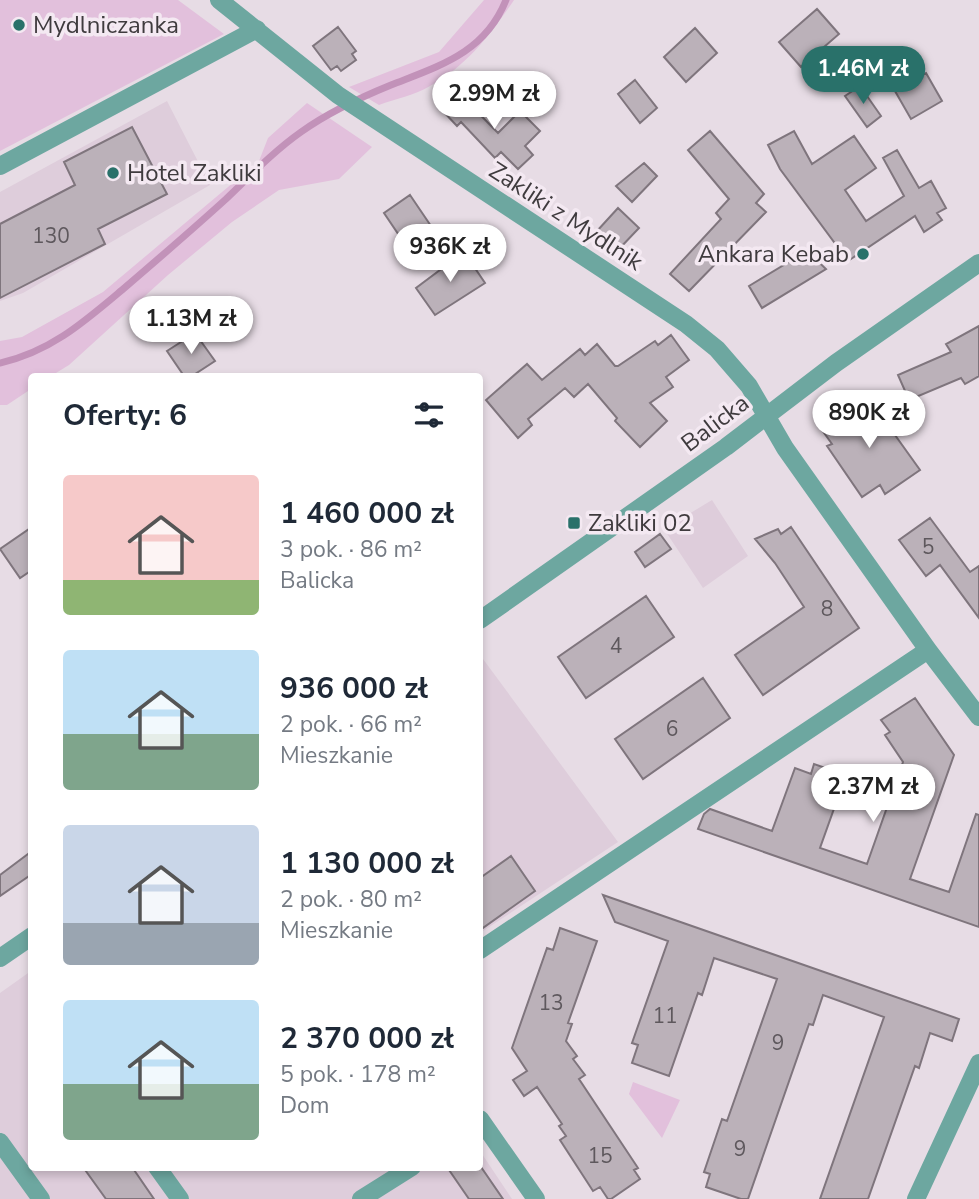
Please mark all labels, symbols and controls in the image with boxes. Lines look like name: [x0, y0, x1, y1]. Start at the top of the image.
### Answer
place label: Mydlniczanka: [33, 9, 179, 41]
marker: Mydlniczanka: [11, 17, 27, 33]
pin: 1.46M zł: [791, 46, 935, 106]
text: 1.46M zł: [817, 53, 909, 84]
pin: 2.99M zł: [422, 72, 566, 131]
text: 2.99M zł: [448, 78, 540, 109]
street label: Zakliki z Mydlnik: [483, 154, 650, 278]
place label: Hotel Zakliki: [127, 157, 262, 189]
marker: Hotel Zakliki: [105, 165, 121, 181]
house number: 130: [32, 222, 70, 250]
pin: 936K zł: [385, 224, 515, 284]
text: 936K zł: [409, 231, 491, 262]
place label: Ankara Kebab: [698, 238, 849, 270]
marker: Ankara Kebab: [855, 246, 871, 262]
pin: 1.13M zł: [119, 296, 263, 356]
text: 1.13M zł: [145, 303, 237, 334]
street label: Balicka: [674, 387, 756, 459]
pin: 890K zł: [804, 391, 934, 450]
text: Oferty: 6: [63, 395, 187, 436]
icon: filters: [410, 396, 448, 434]
text: 890K zł: [828, 397, 910, 428]
text: 1 460 000 zł: [280, 493, 454, 534]
icon: home: [119, 503, 203, 587]
place label: Zakliki 02: [588, 507, 692, 539]
marker: Zakliki 02: [566, 515, 582, 531]
house number: 5: [922, 533, 934, 561]
text: 3 pok. · 86 m²: [280, 534, 422, 565]
text: Balicka: [280, 565, 354, 596]
house number: 8: [821, 595, 833, 623]
house number: 4: [610, 632, 622, 660]
text: 936 000 zł: [280, 668, 428, 709]
icon: home: [119, 678, 203, 762]
text: 2 pok. · 66 m²: [280, 709, 422, 740]
house number: 6: [666, 715, 678, 743]
text: Mieszkanie: [280, 740, 393, 771]
pin: 2.37M zł: [801, 764, 945, 824]
text: 2.37M zł: [827, 771, 919, 802]
text: 1 130 000 zł: [280, 843, 454, 884]
icon: home: [119, 853, 203, 937]
text: 2 pok. · 80 m²: [280, 884, 422, 915]
text: Mieszkanie: [280, 915, 393, 946]
house number: 13: [538, 989, 564, 1017]
house number: 11: [652, 1002, 678, 1030]
text: 2 370 000 zł: [280, 1018, 454, 1059]
icon: home: [119, 1028, 203, 1112]
house number: 9: [772, 1029, 784, 1057]
text: 5 pok. · 178 m²: [280, 1059, 436, 1090]
text: Dom: [280, 1090, 330, 1121]
house number: 9: [734, 1135, 746, 1163]
house number: 15: [587, 1142, 613, 1170]

